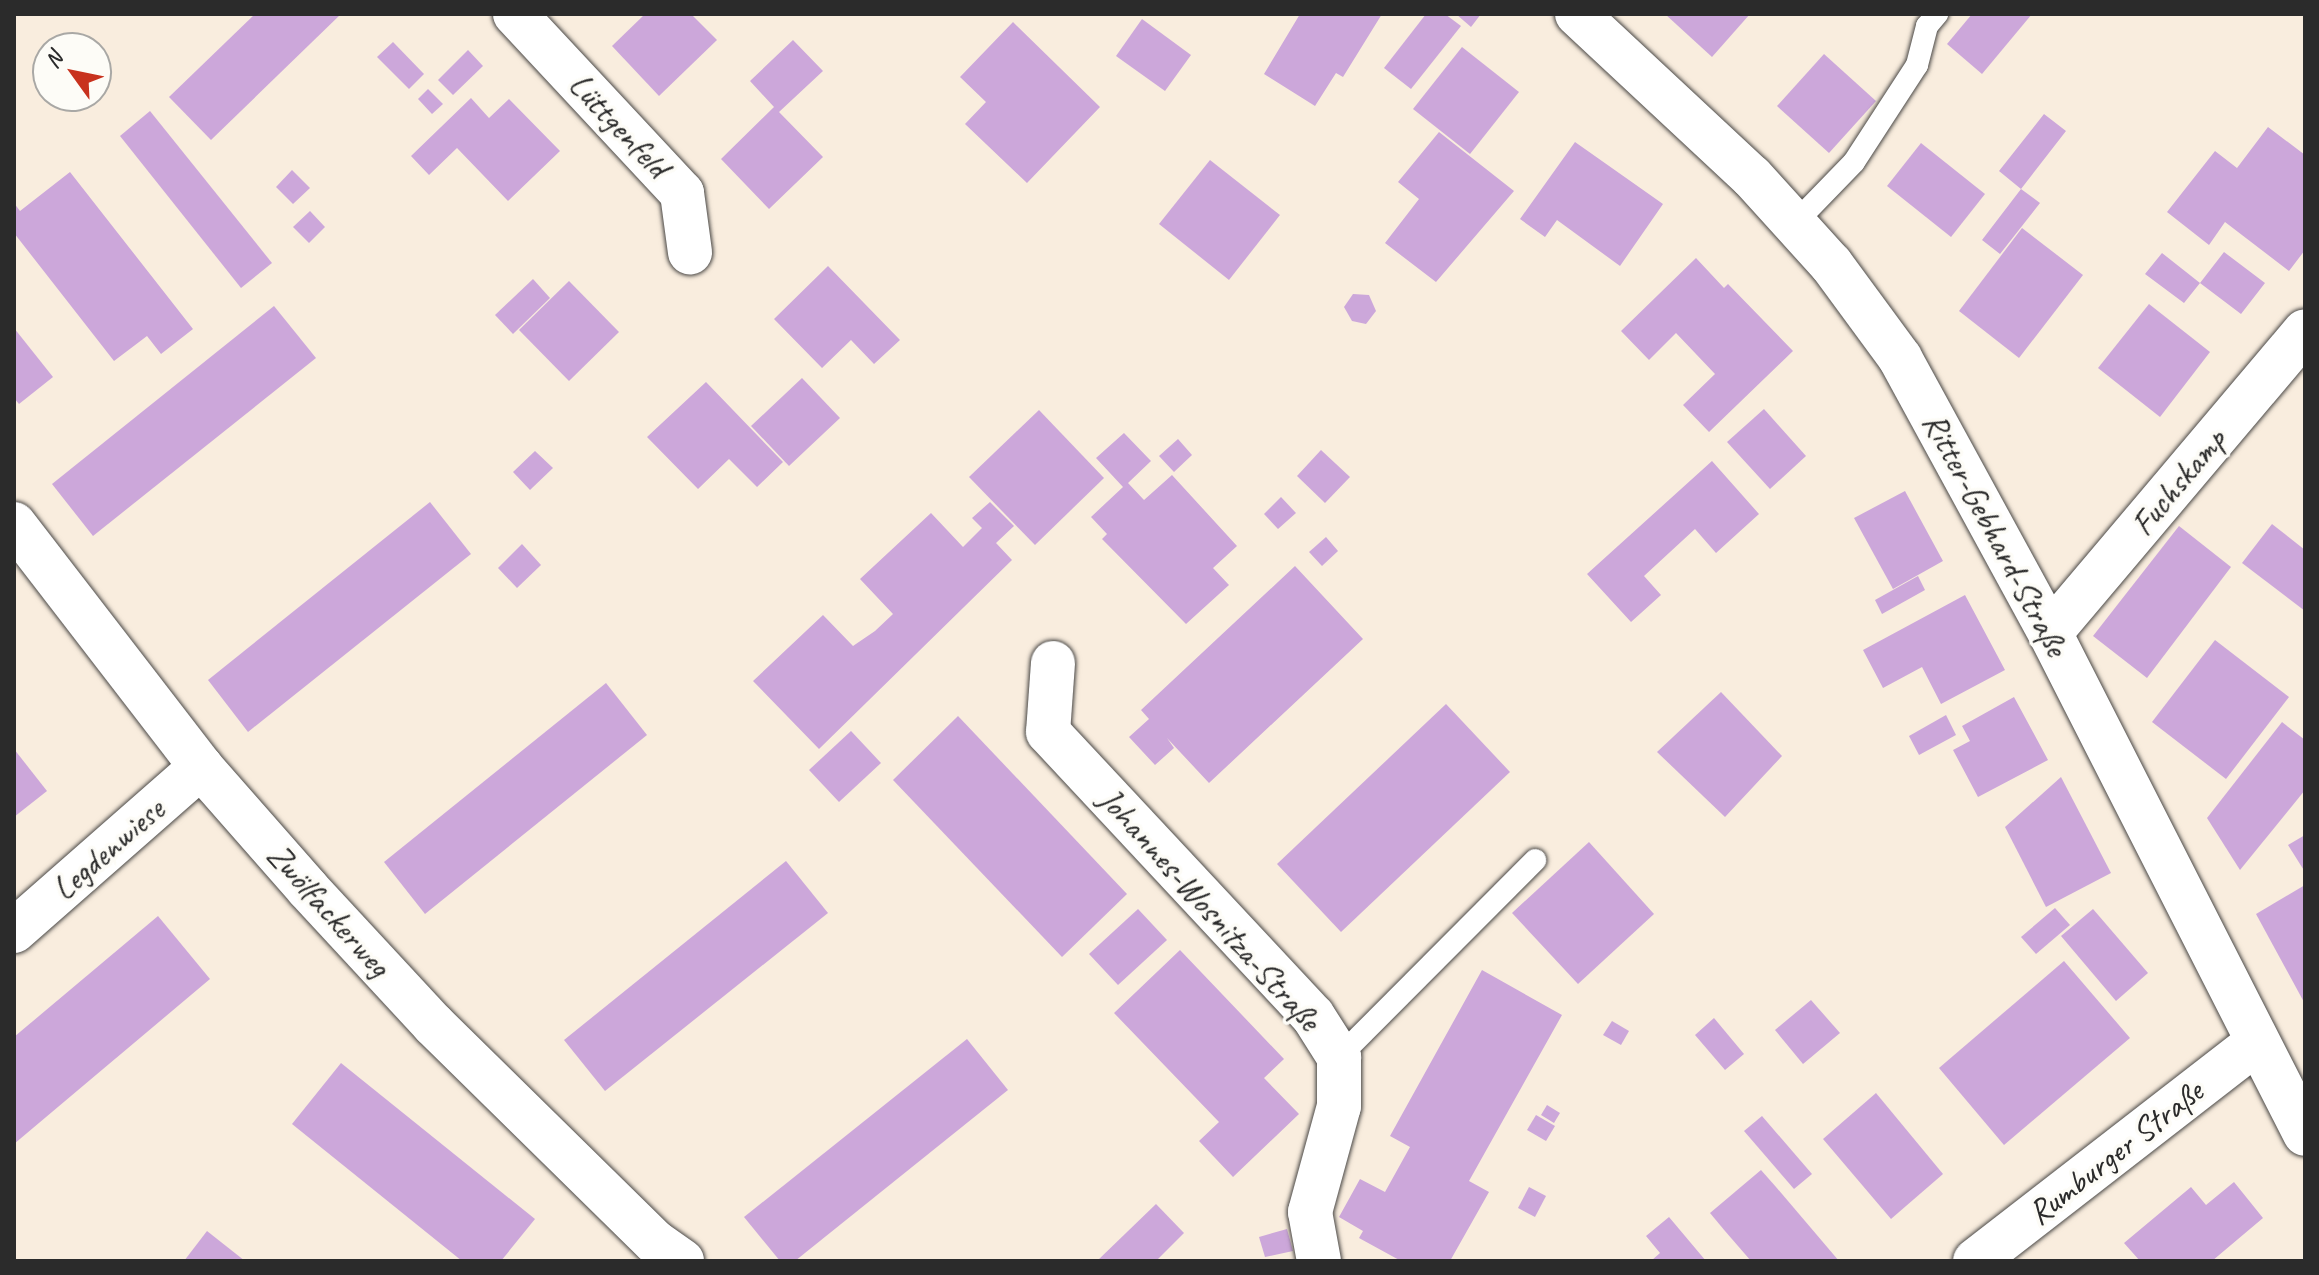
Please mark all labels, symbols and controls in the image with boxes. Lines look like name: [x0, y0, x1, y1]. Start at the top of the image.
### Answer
north arrow: [32, 32, 112, 112]
text: N: [38, 47, 69, 73]
street label: Lüttgenfeld: [560, 64, 678, 186]
street label: Ritter-Gebhard-Straße: [1915, 405, 2077, 663]
street label: Fuchskamp: [2122, 420, 2234, 544]
street label: Johannes-Wosnitza-Straße: [1090, 779, 1330, 1039]
street label: Legdenwiese: [44, 789, 172, 909]
street label: Zwölfackerweg: [258, 835, 400, 985]
street label: Rumburger Straße: [2019, 1071, 2211, 1233]

